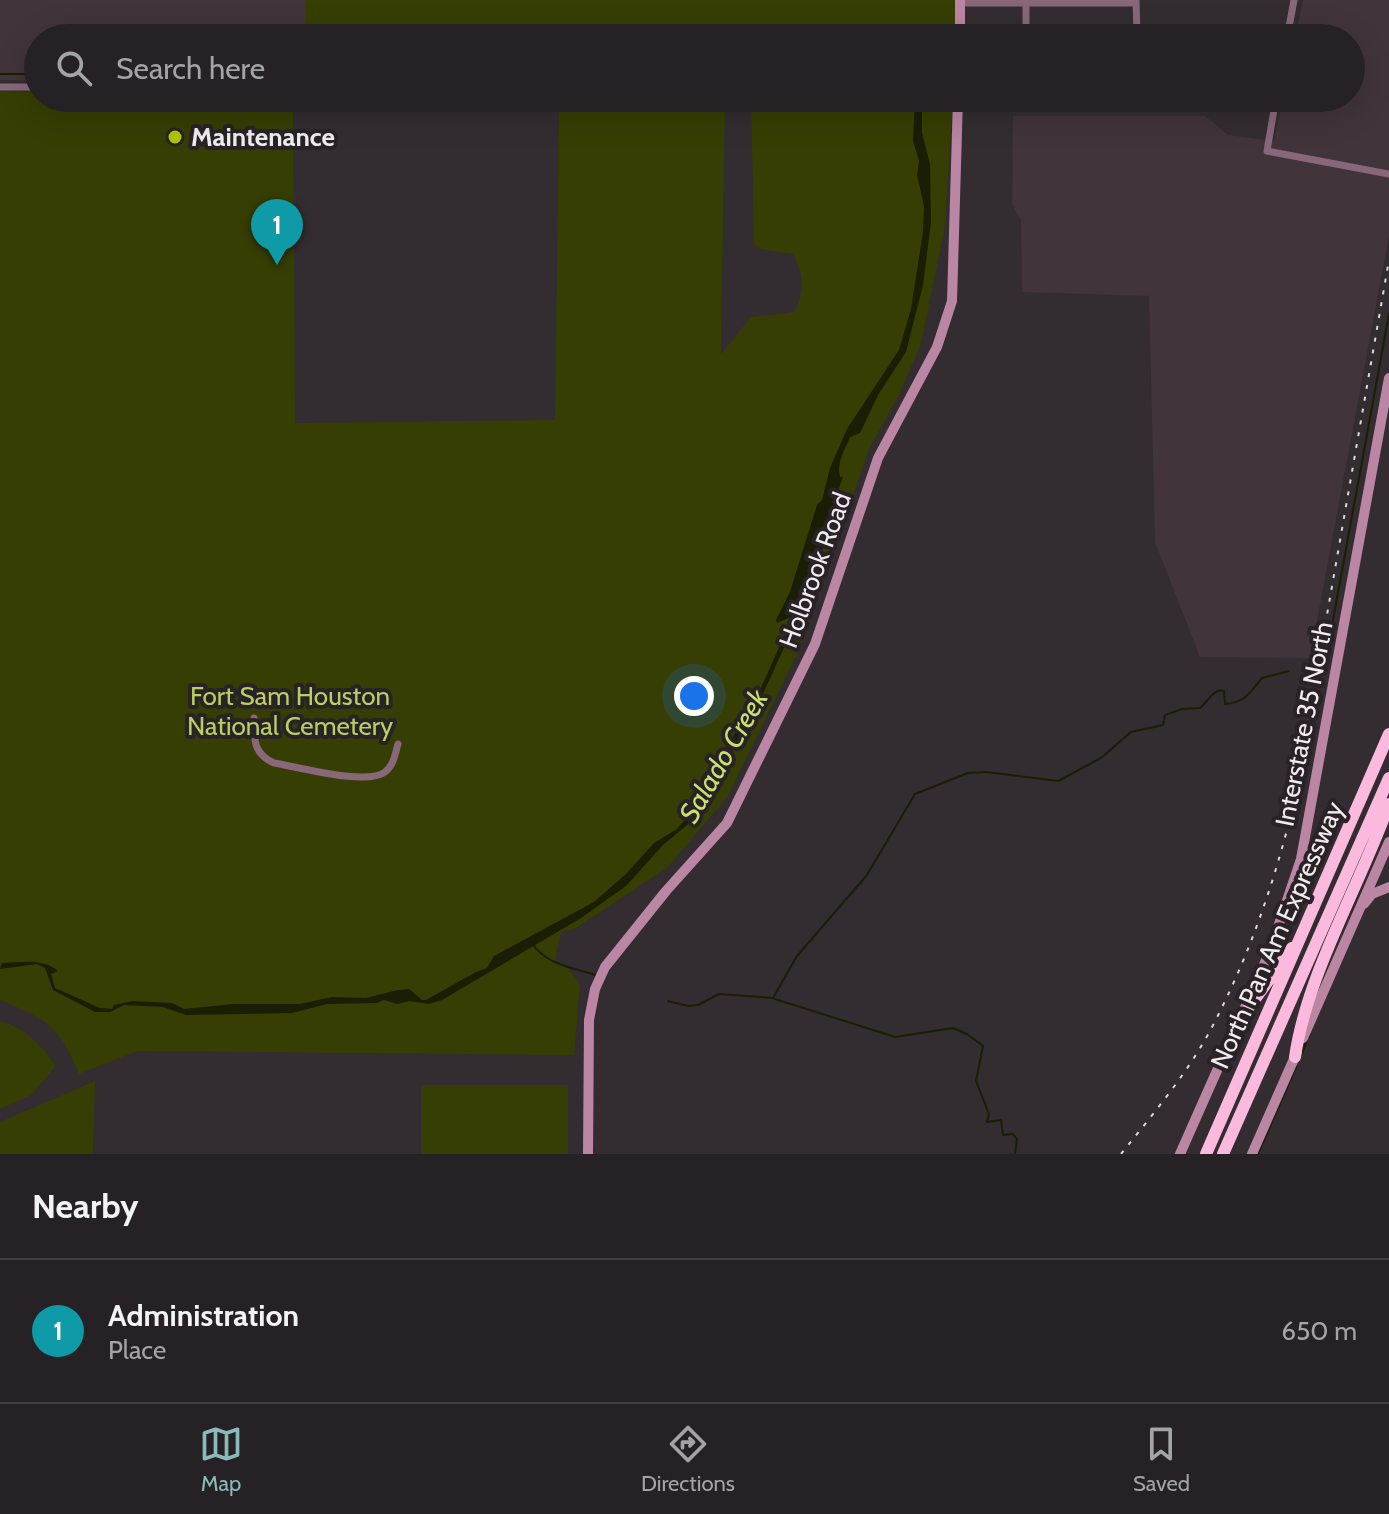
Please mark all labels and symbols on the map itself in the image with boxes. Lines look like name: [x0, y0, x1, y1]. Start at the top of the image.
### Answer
place label: Maintenance: [191, 121, 335, 153]
marker: Maintenance: [166, 128, 184, 146]
pin: 1: [251, 199, 303, 265]
street label: Holbrook Road: [772, 488, 858, 652]
street label: Interstate 35 North: [1268, 619, 1340, 829]
your location: [674, 676, 714, 716]
park label: Fort Sam Houston National Cemetery: [187, 680, 393, 742]
water label: Salado Creek: [671, 683, 775, 829]
street label: North Pan Am Expressway: [1204, 796, 1350, 1074]

